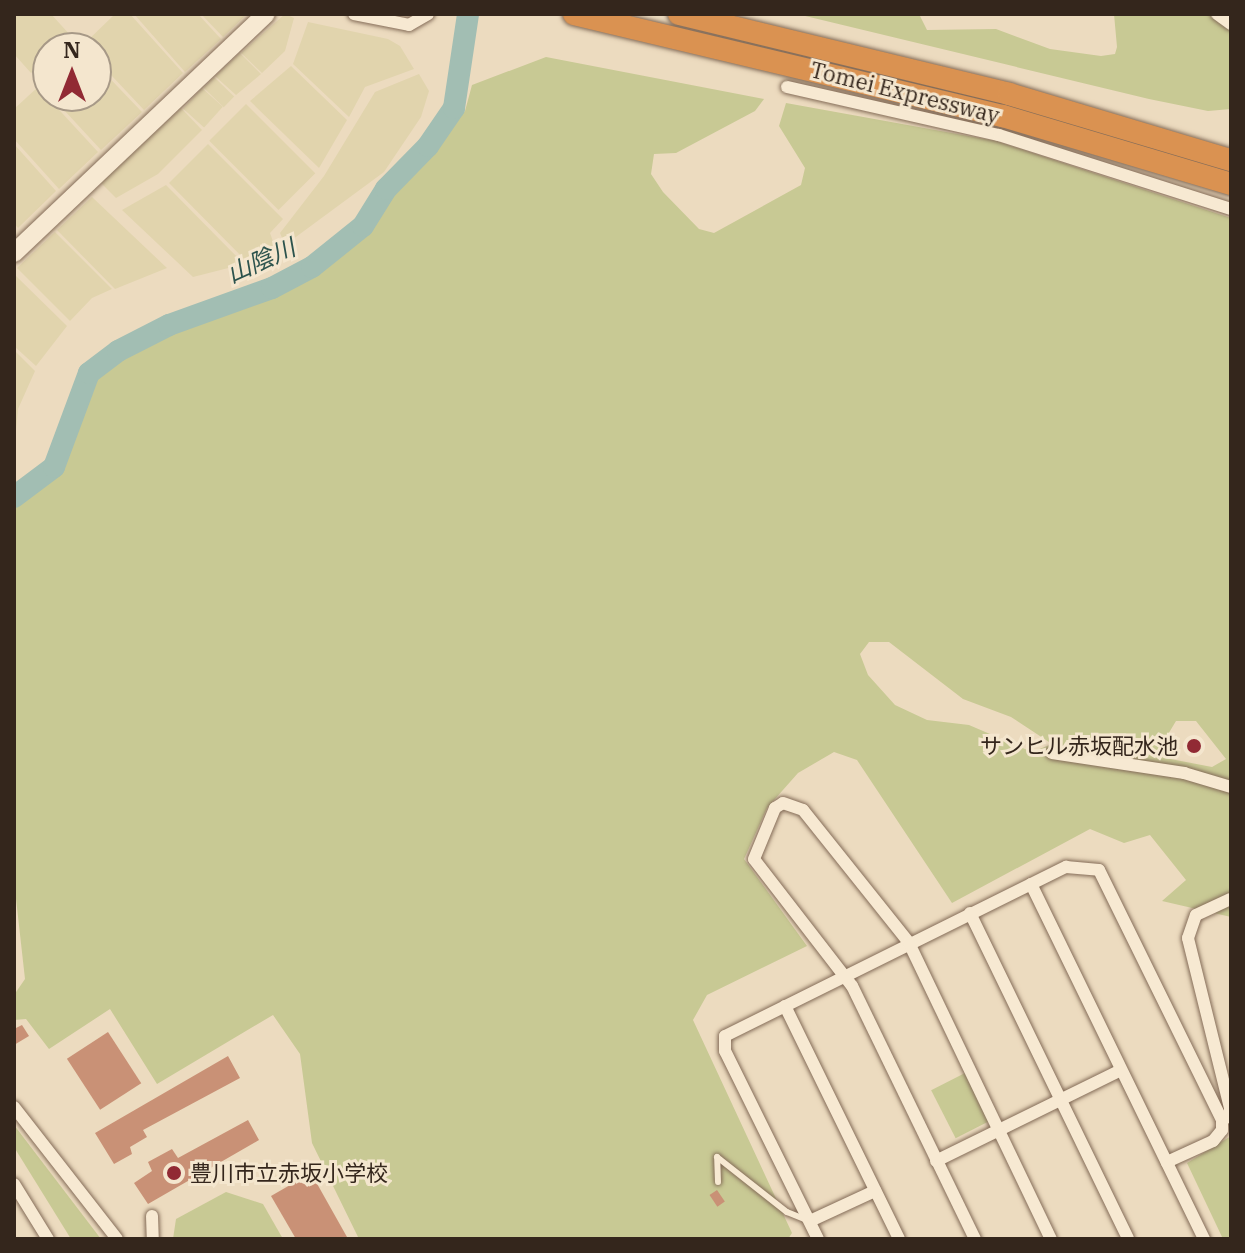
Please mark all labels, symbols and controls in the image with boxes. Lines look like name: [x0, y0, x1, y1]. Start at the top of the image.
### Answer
north arrow: [32, 32, 112, 112]
text: N: [63, 35, 81, 64]
street label: Tomei Expressway: [808, 56, 1002, 128]
water label: 山陰川: [222, 233, 300, 289]
place label: サンヒル赤坂配水池: [980, 733, 1178, 759]
marker: サンヒル赤坂配水池: [1185, 737, 1203, 755]
place label: 豊川市立赤坂小学校: [190, 1160, 388, 1186]
marker: 豊川市立赤坂小学校: [165, 1164, 183, 1182]

